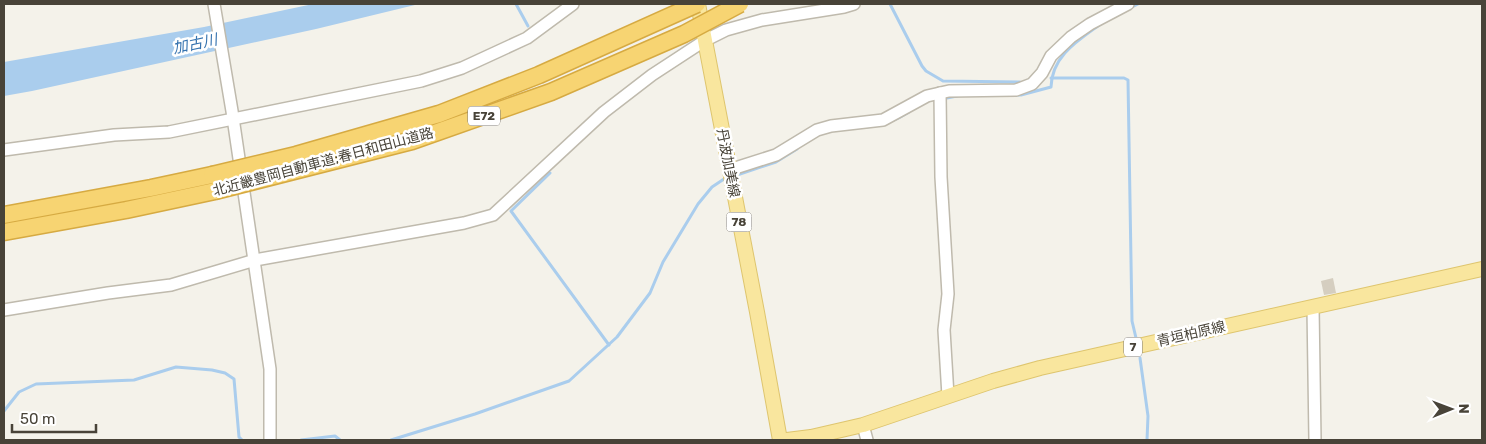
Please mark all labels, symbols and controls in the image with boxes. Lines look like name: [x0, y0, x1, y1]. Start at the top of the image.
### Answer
water label: 加古川: [171, 30, 221, 57]
road number: E72: [468, 106, 500, 125]
street label: 北近畿豊岡自動車道;春日和田山道路: [211, 124, 435, 200]
street label: 丹波加美線: [713, 127, 743, 199]
road number: 78: [726, 212, 752, 232]
street label: 青垣柏原線: [1155, 318, 1227, 350]
road number: 7: [1124, 338, 1142, 357]
north arrow: [1426, 384, 1476, 434]
scale bar: [12, 402, 96, 434]
text: N: [1455, 404, 1472, 414]
text: 50 m: [20, 410, 55, 428]

